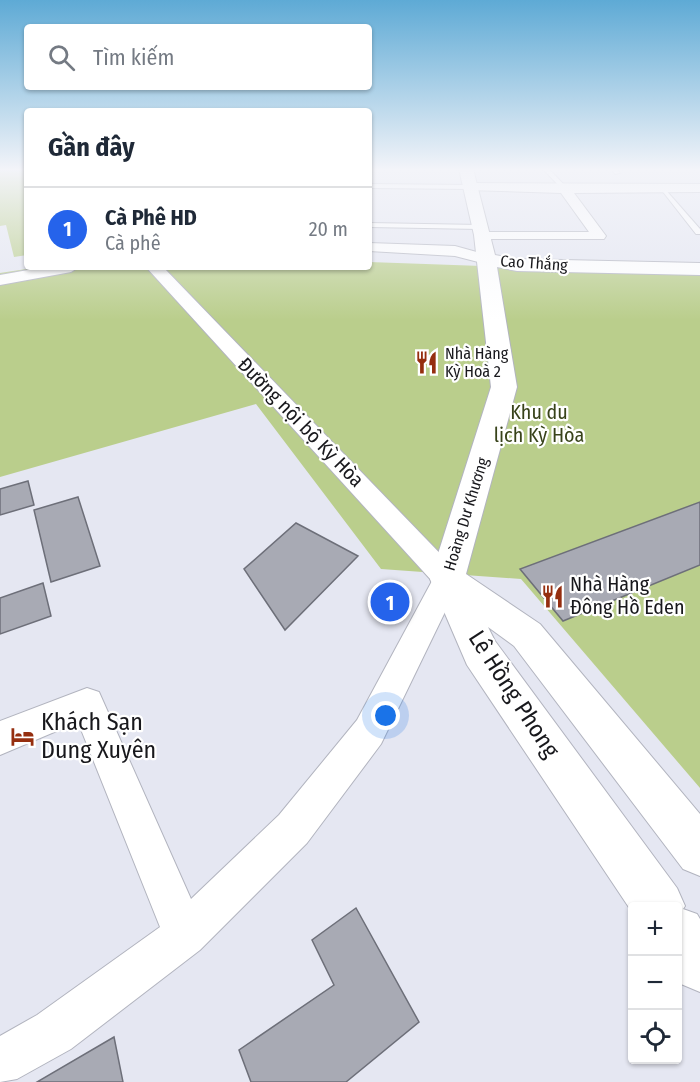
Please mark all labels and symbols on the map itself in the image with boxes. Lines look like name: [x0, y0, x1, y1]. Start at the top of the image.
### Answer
street label: Cao Thắng: [500, 250, 569, 275]
place label: Nhà Hàng Kỳ Hoà 2: [445, 344, 509, 381]
restaurant icon: Nhà Hàng Kỳ Hoà 2: [414, 349, 440, 375]
street label: Đường nội bộ Kỳ Hòa: [233, 352, 369, 492]
park label: Khu du lịch Kỳ Hòa: [494, 400, 584, 447]
street label: Hoàng Dư Khương: [440, 455, 492, 573]
place label: Nhà Hàng Đông Hồ Eden: [570, 572, 684, 619]
pin: 1: [370, 580, 410, 624]
restaurant icon: Nhà Hàng Đông Hồ Eden: [539, 583, 565, 609]
street label: Lê Hồng Phong: [463, 625, 566, 763]
your location: [371, 701, 400, 730]
place label: Khách Sạn Dung Xuyên: [41, 708, 156, 764]
hotel icon: Khách Sạn Dung Xuyên: [10, 723, 36, 749]

